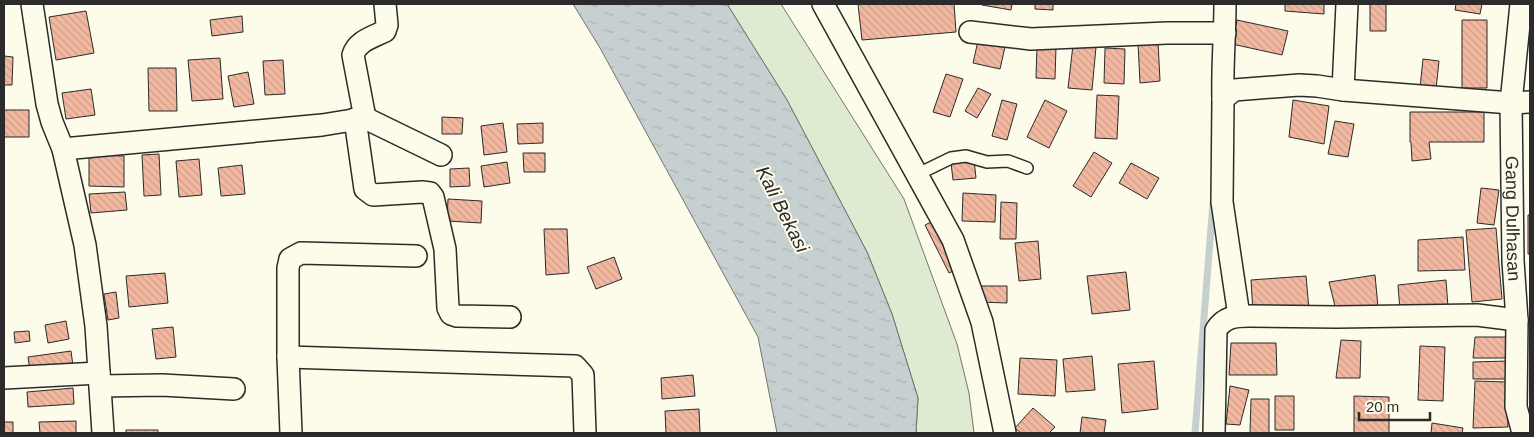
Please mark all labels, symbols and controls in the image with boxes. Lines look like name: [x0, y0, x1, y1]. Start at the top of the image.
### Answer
street label: Gang Dulhasan: [1502, 156, 1524, 282]
water label: Kali Bekasi: [752, 163, 814, 257]
scale bar: [1359, 390, 1430, 422]
text: 20 m: [1366, 398, 1399, 415]

